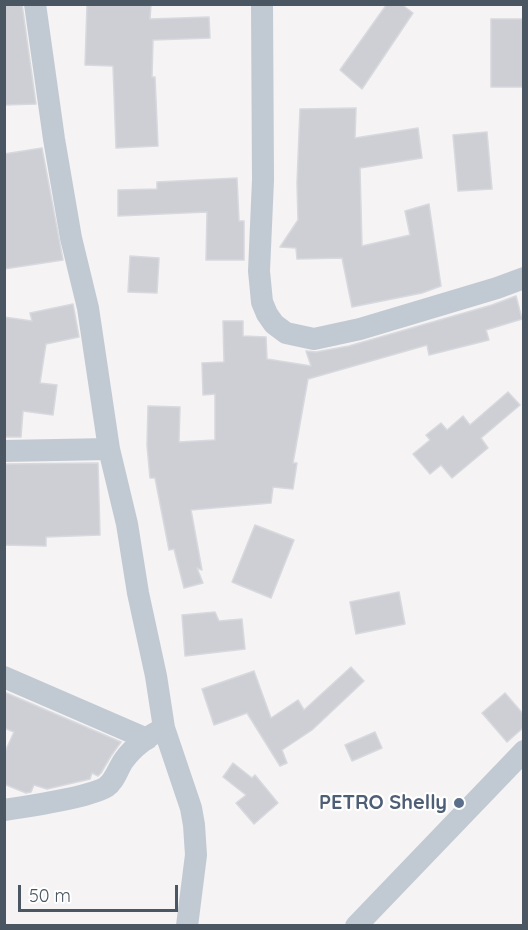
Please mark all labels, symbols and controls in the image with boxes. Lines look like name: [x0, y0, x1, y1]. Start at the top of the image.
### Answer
place label: PETRO Shelly: [319, 791, 447, 815]
marker: PETRO Shelly: [452, 796, 466, 810]
scale bar: [21, 873, 182, 911]
text: 50 m: [29, 884, 71, 907]

